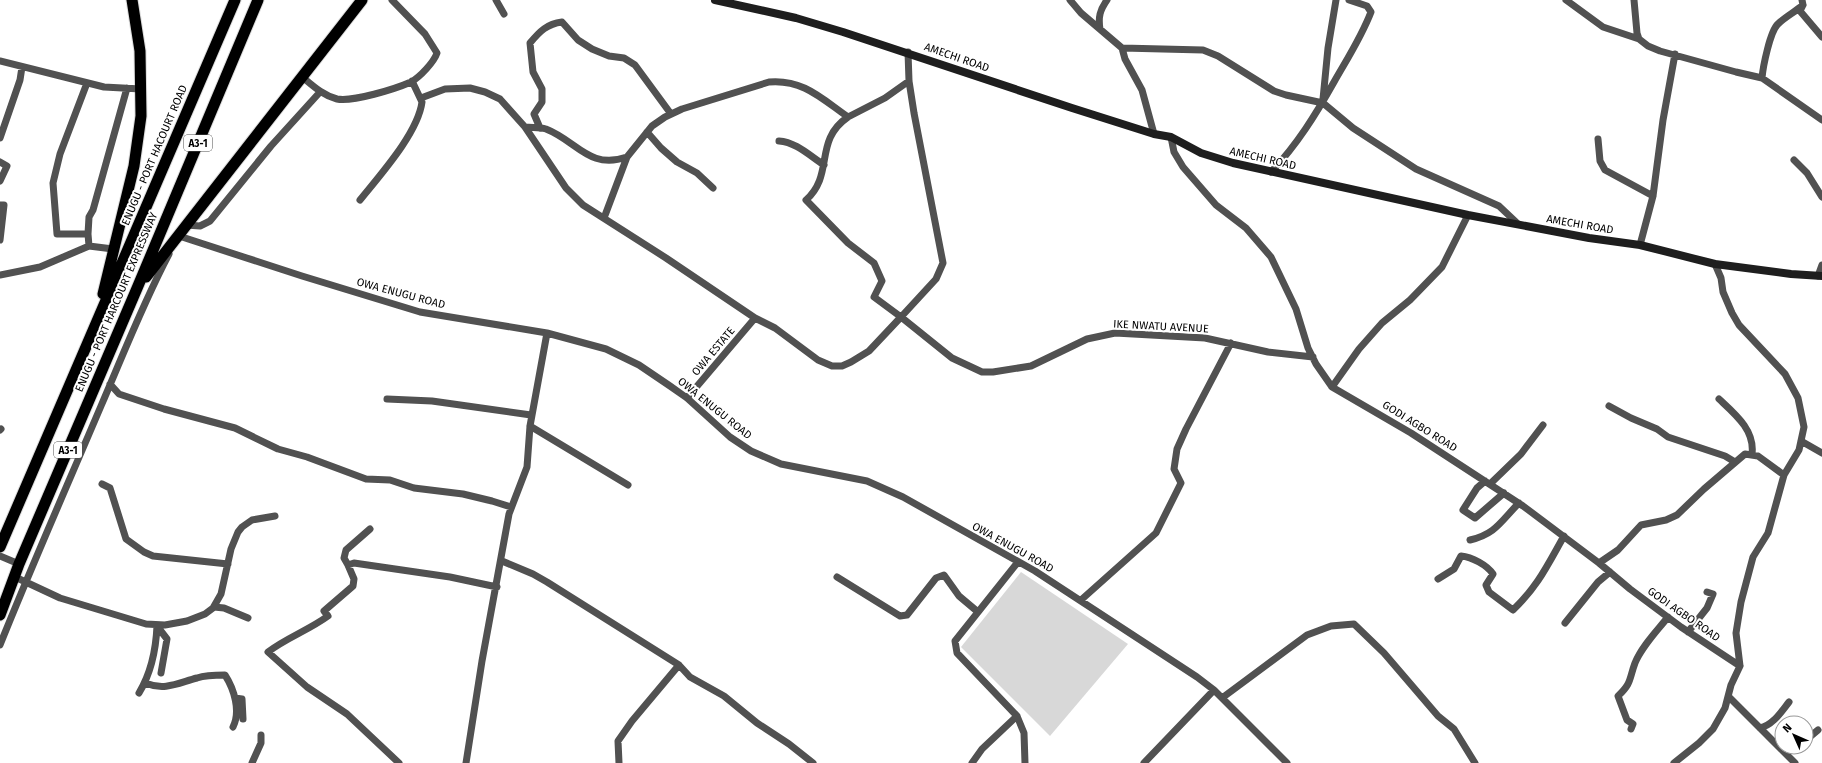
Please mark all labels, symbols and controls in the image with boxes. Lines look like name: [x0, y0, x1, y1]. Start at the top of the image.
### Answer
street label: AMECHI ROAD: [923, 40, 991, 75]
street label: ENUGU - PORT HACOURT ROAD: [119, 83, 190, 227]
road number: A3-1: [184, 135, 212, 151]
street label: AMECHI ROAD: [1228, 145, 1297, 172]
street label: ENUGU - PORT HARCOURT EXPRESSWAY: [73, 210, 160, 394]
street label: AMECHI ROAD: [1545, 212, 1614, 237]
street label: OWA ENUGU ROAD: [355, 275, 447, 312]
street label: IKE NWATU AVENUE: [1113, 318, 1209, 335]
street label: OWA ESTATE: [689, 324, 738, 378]
street label: OWA ENUGU ROAD: [675, 375, 754, 442]
street label: GODI AGBO ROAD: [1380, 398, 1459, 455]
road number: A3-1: [54, 442, 82, 458]
street label: OWA ENUGU ROAD: [970, 520, 1056, 575]
street label: GODI AGBO ROAD: [1645, 585, 1722, 644]
north arrow: [1774, 715, 1814, 755]
text: N: [1780, 721, 1794, 735]

